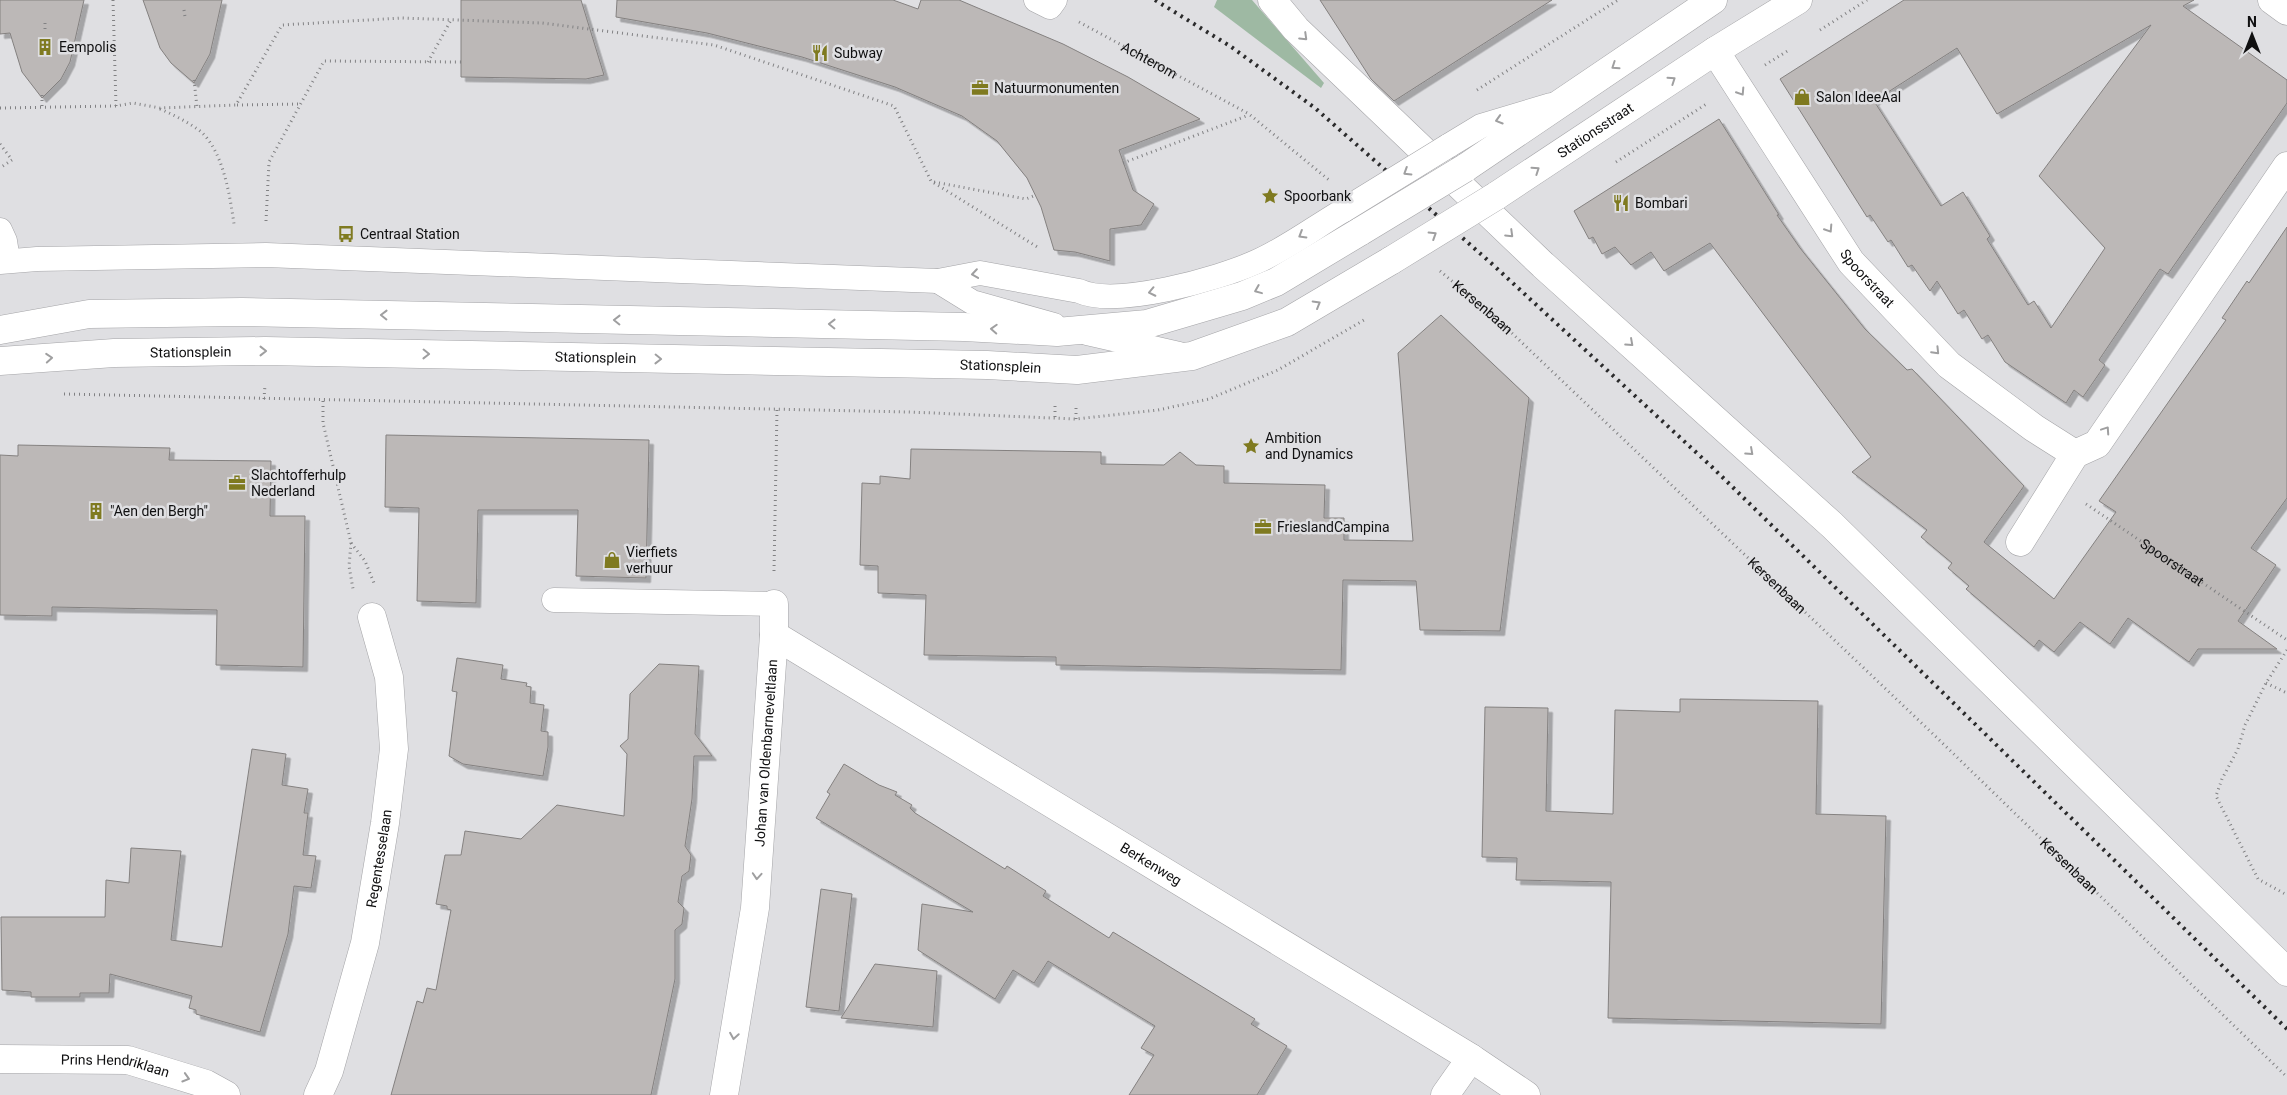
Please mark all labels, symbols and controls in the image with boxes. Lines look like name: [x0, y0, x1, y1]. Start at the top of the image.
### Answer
north arrow: [2227, 10, 2277, 60]
text: N: [2247, 14, 2257, 30]
one-way arrow: [1298, 31, 1307, 40]
building icon: Eempolis: [35, 37, 55, 57]
place label: Eempolis: [59, 39, 116, 55]
street label: Achterom: [1119, 39, 1180, 82]
restaurant icon: Subway: [810, 43, 830, 63]
place label: Subway: [834, 45, 883, 61]
one-way arrow: [1611, 60, 1620, 70]
one-way arrow: [1666, 77, 1676, 86]
office icon: Natuurmonumenten: [970, 78, 990, 98]
place label: Natuurmonumenten: [994, 80, 1119, 96]
one-way arrow: [1735, 87, 1745, 96]
shop icon: Salon IdeeAal: [1792, 87, 1812, 107]
place label: Salon IdeeAal: [1816, 89, 1901, 105]
street label: Stationsstraat: [1554, 99, 1637, 161]
one-way arrow: [1495, 115, 1504, 125]
one-way arrow: [1403, 165, 1412, 175]
one-way arrow: [1531, 166, 1540, 176]
place icon: Spoorbank: [1260, 186, 1280, 206]
place label: Spoorbank: [1284, 188, 1352, 204]
restaurant icon: Bombari: [1611, 193, 1631, 213]
place label: Bombari: [1635, 195, 1688, 211]
bus stop icon: Centraal Station: [336, 224, 356, 244]
one-way arrow: [1823, 224, 1833, 233]
place label: Centraal Station: [360, 226, 460, 242]
one-way arrow: [1299, 228, 1308, 238]
one-way arrow: [1504, 228, 1513, 237]
one-way arrow: [1428, 232, 1437, 241]
street label: Spoorstraat: [1837, 246, 1898, 311]
one-way arrow: [970, 268, 978, 279]
street label: Kersenbaan: [1449, 277, 1516, 338]
one-way arrow: [1254, 283, 1263, 294]
one-way arrow: [1147, 286, 1156, 297]
one-way arrow: [1312, 301, 1321, 311]
one-way arrow: [380, 310, 388, 321]
one-way arrow: [612, 315, 620, 325]
one-way arrow: [827, 319, 835, 330]
one-way arrow: [990, 323, 998, 334]
one-way arrow: [1624, 337, 1633, 346]
street label: Stationsplein: [150, 343, 231, 361]
one-way arrow: [1930, 345, 1939, 354]
one-way arrow: [260, 346, 268, 357]
one-way arrow: [422, 349, 430, 360]
street label: Stationsplein: [555, 349, 636, 366]
one-way arrow: [45, 353, 53, 364]
one-way arrow: [655, 354, 663, 364]
street label: Stationsplein: [960, 356, 1042, 376]
one-way arrow: [2100, 426, 2109, 436]
place label: Ambition and Dynamics: [1265, 430, 1353, 462]
place icon: Ambition and Dynamics: [1241, 436, 1261, 456]
one-way arrow: [1745, 446, 1754, 455]
place label: Slachtofferhulp Nederland: [251, 467, 346, 499]
office icon: Slachtofferhulp Nederland: [227, 473, 247, 493]
building icon: "Aen den Bergh": [86, 501, 106, 521]
place label: "Aen den Bergh": [110, 503, 208, 519]
office icon: FrieslandCampina: [1253, 517, 1273, 537]
place label: FrieslandCampina: [1277, 519, 1390, 535]
street label: Spoorstraat: [2137, 535, 2207, 590]
place label: Vierfiets verhuur: [626, 544, 677, 576]
shop icon: Vierfiets verhuur: [602, 550, 622, 570]
street label: Kersenbaan: [1745, 554, 1809, 617]
street label: Johan van Oldenbarneveltlaan: [751, 659, 780, 847]
street label: Regentesselaan: [363, 808, 395, 909]
street label: Kersenbaan: [2037, 834, 2101, 897]
street label: Berkenweg: [1117, 839, 1185, 889]
one-way arrow: [752, 872, 763, 880]
one-way arrow: [730, 1032, 740, 1041]
street label: Prins Hendriklaan: [61, 1051, 172, 1080]
one-way arrow: [181, 1073, 190, 1083]

